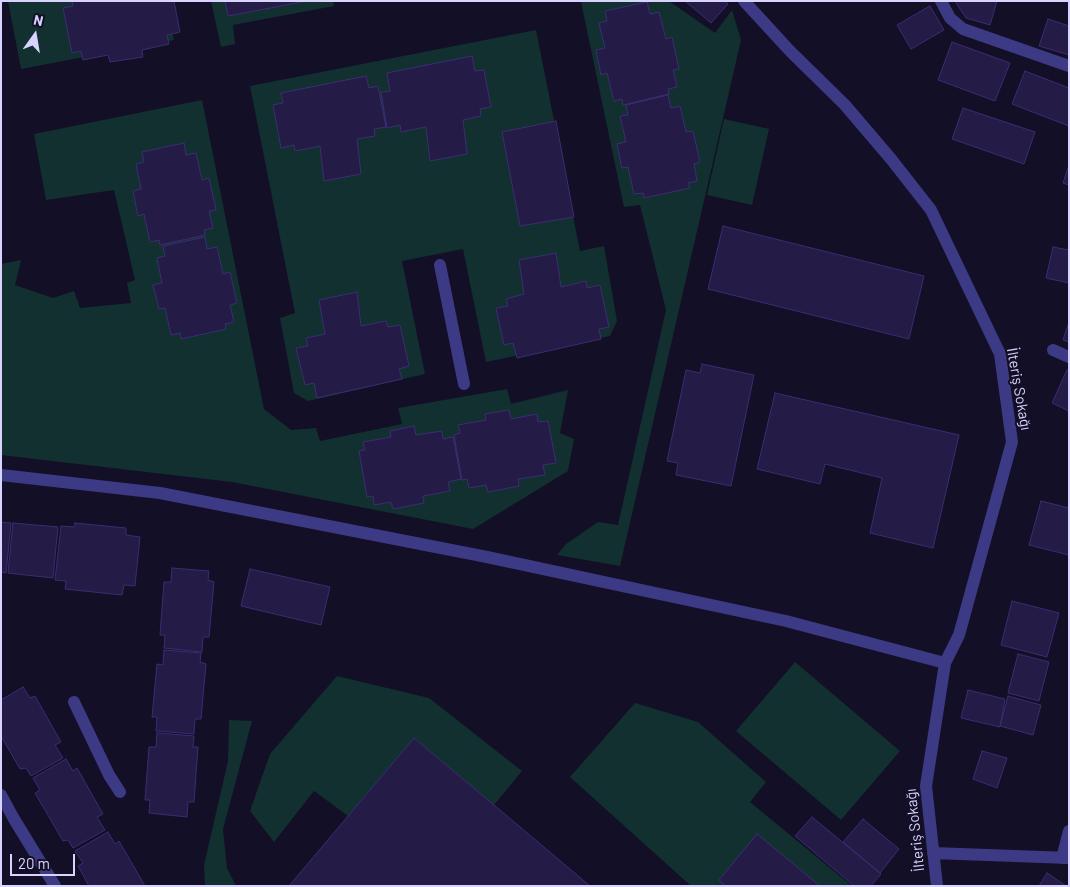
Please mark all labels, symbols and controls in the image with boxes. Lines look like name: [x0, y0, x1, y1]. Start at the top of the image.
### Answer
north arrow: [10, 10, 60, 60]
text: N: [32, 11, 45, 29]
street label: İlteriş Sokağı: [1003, 346, 1035, 432]
street label: İlteriş Sokağı: [902, 788, 928, 872]
scale bar: [12, 844, 78, 876]
text: 20 m: [18, 854, 50, 872]

